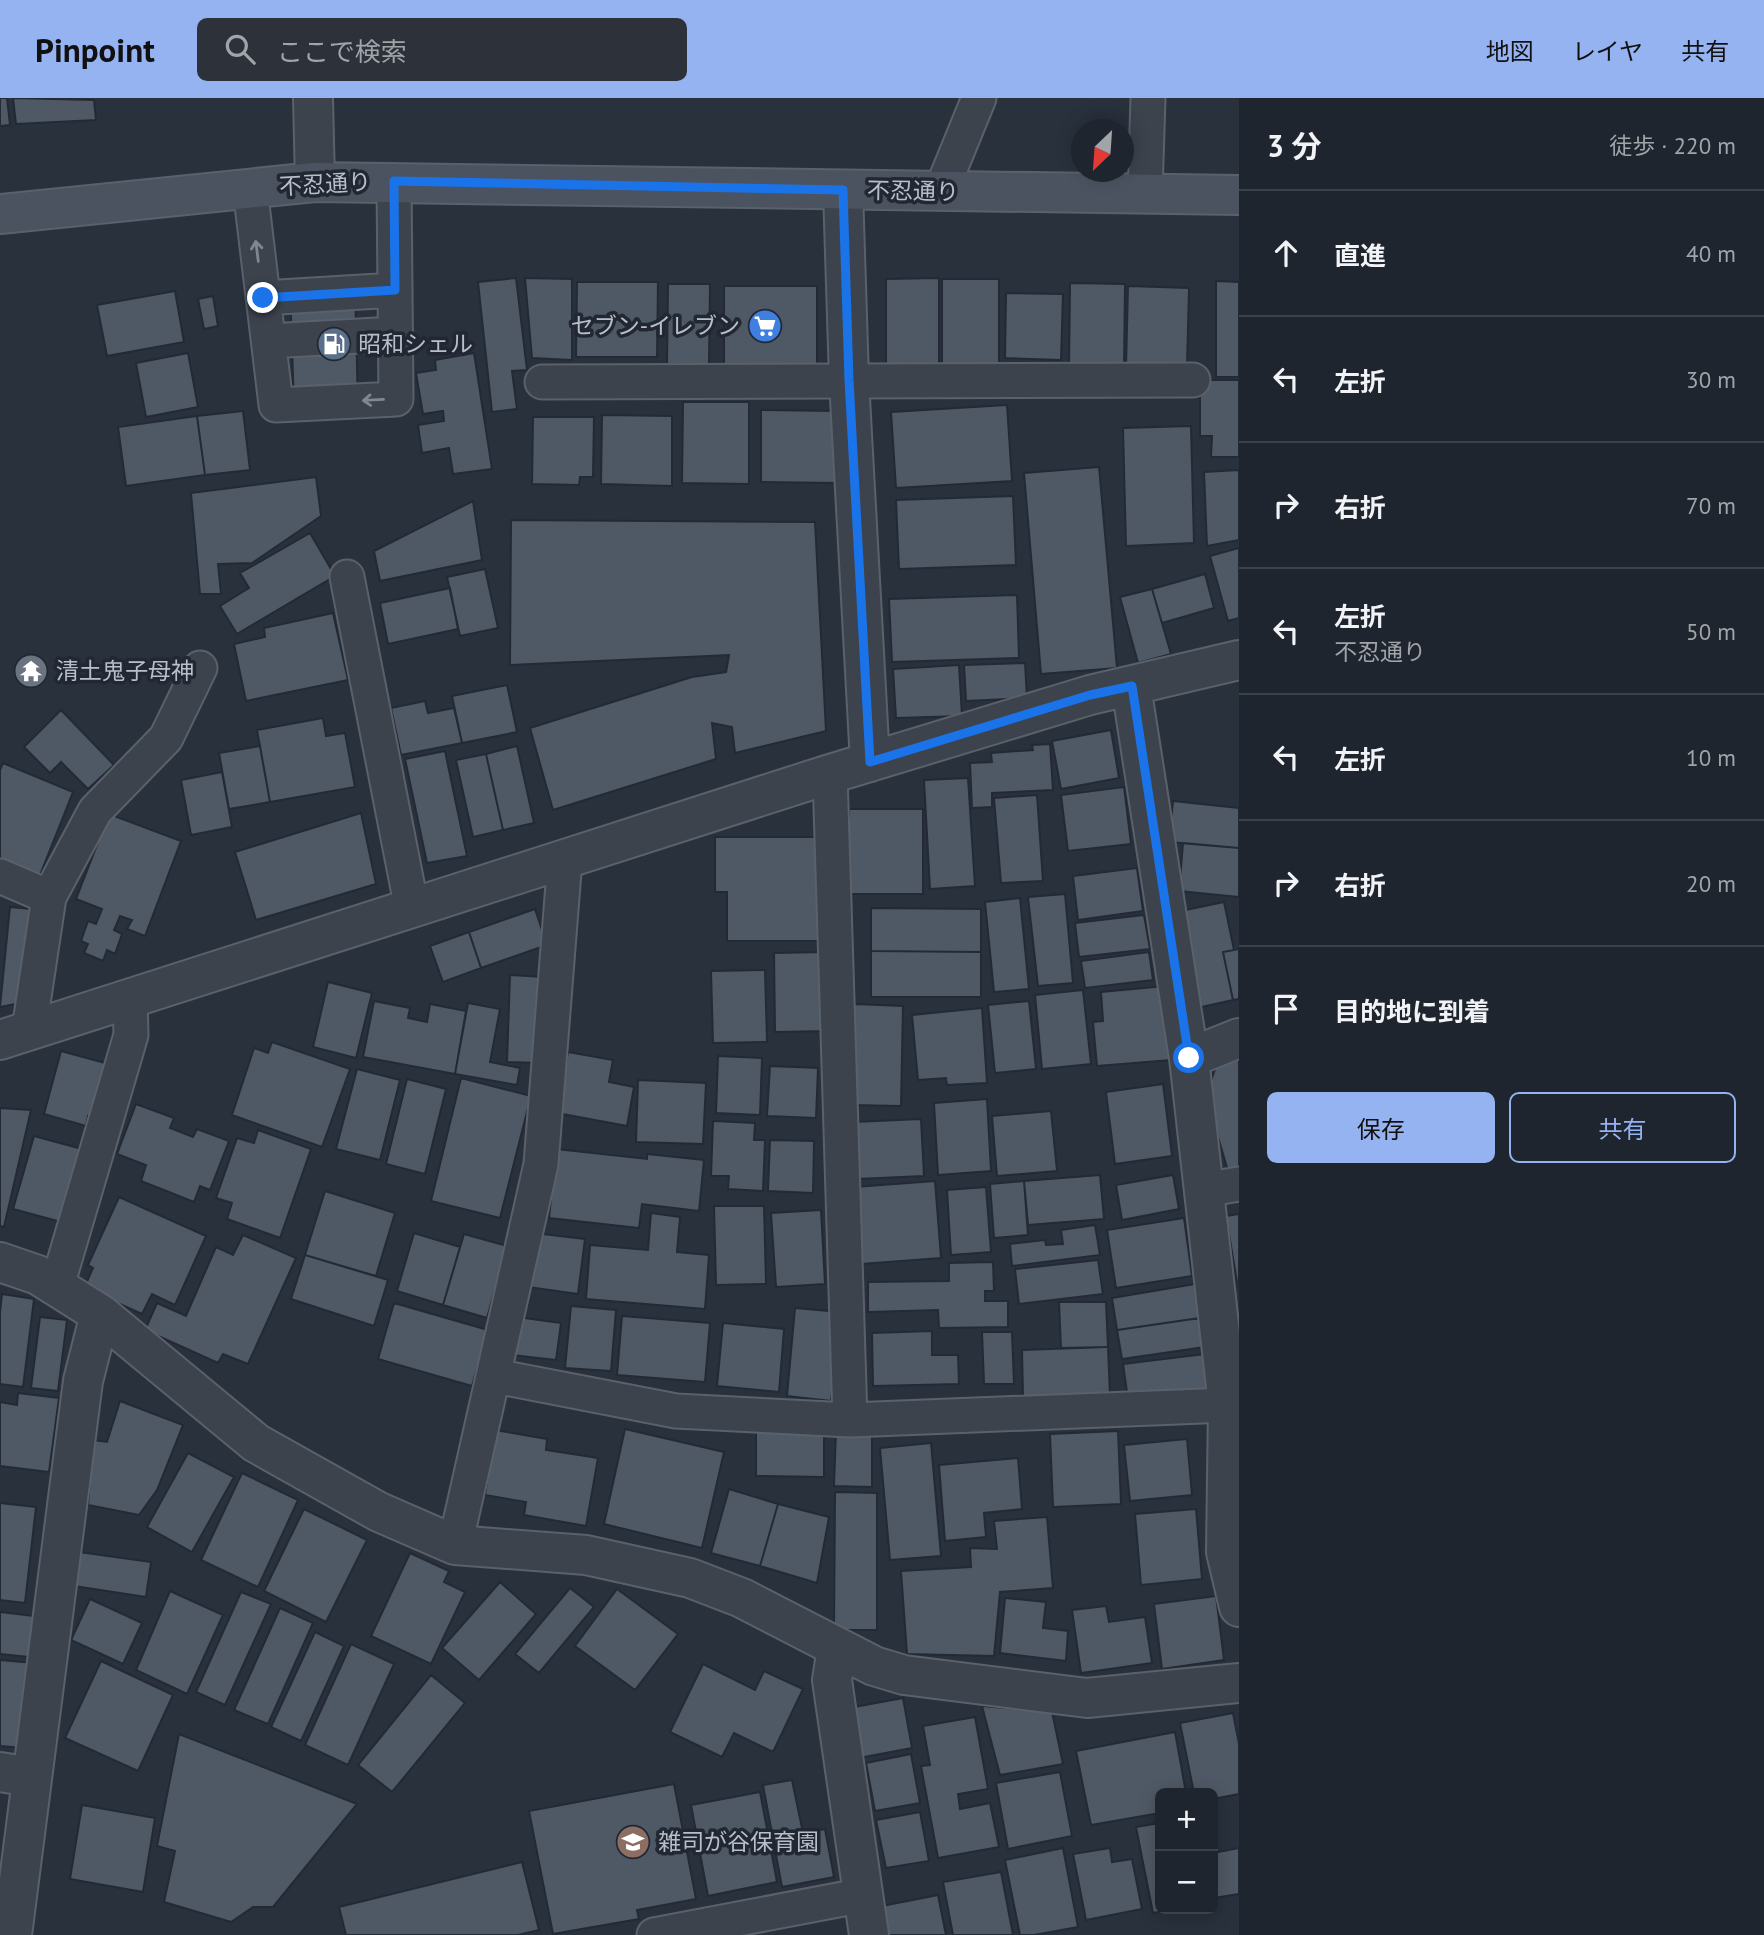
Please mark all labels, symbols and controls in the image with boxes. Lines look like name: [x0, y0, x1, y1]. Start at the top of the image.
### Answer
search box: [197, 18, 687, 81]
text: Pinpoint: [35, 28, 155, 71]
icon: search: [221, 30, 259, 68]
text: ここで検索: [277, 35, 407, 68]
text: 地図: [1486, 36, 1534, 67]
text: レイヤ: [1572, 36, 1643, 67]
text: 共有: [1681, 36, 1729, 67]
north arrow: [1071, 119, 1134, 182]
text: 3 分: [1267, 126, 1322, 165]
text: 徒歩 · 220 m: [1609, 131, 1736, 160]
street label: 不忍通り: [278, 167, 372, 200]
street label: 不忍通り: [867, 175, 959, 206]
icon: ahead: [1267, 234, 1305, 272]
text: 直進: [1334, 239, 1386, 272]
text: 40 m: [1686, 239, 1736, 268]
one-way arrow: [251, 240, 264, 263]
route end: [247, 282, 278, 313]
supermarket icon: セブン-イレブン: [746, 307, 784, 345]
place label: セブン-イレブン: [571, 311, 740, 340]
fuel station icon: 昭和シェル: [315, 325, 353, 363]
place label: 昭和シェル: [358, 329, 473, 358]
icon: left: [1267, 360, 1305, 398]
text: 左折: [1334, 365, 1386, 398]
text: 30 m: [1686, 365, 1736, 394]
one-way arrow: [363, 394, 385, 407]
icon: right: [1267, 486, 1305, 524]
text: 右折: [1334, 491, 1386, 524]
text: 70 m: [1686, 491, 1736, 520]
text: 左折: [1334, 600, 1386, 633]
icon: left: [1267, 612, 1305, 650]
text: 50 m: [1686, 617, 1736, 646]
text: 不忍通り: [1334, 637, 1426, 666]
temple icon: 清土鬼子母神: [12, 652, 50, 690]
place label: 清土鬼子母神: [56, 656, 194, 685]
icon: left: [1267, 738, 1305, 776]
text: 左折: [1334, 743, 1386, 776]
text: 10 m: [1686, 743, 1736, 772]
icon: right: [1267, 864, 1305, 902]
text: 右折: [1334, 869, 1386, 902]
text: 20 m: [1686, 869, 1736, 898]
icon: arrive: [1267, 990, 1305, 1028]
text: 目的地に到着: [1334, 995, 1490, 1028]
route start: [1173, 1042, 1204, 1073]
button: 保存: [1267, 1092, 1495, 1163]
button: 共有: [1509, 1092, 1736, 1163]
map controls: [1155, 1788, 1218, 1914]
button: +: [1155, 1788, 1218, 1851]
school or university icon: 雑司が谷保育園: [614, 1823, 652, 1861]
place label: 雑司が谷保育園: [658, 1827, 819, 1856]
button: −: [1155, 1851, 1218, 1914]

